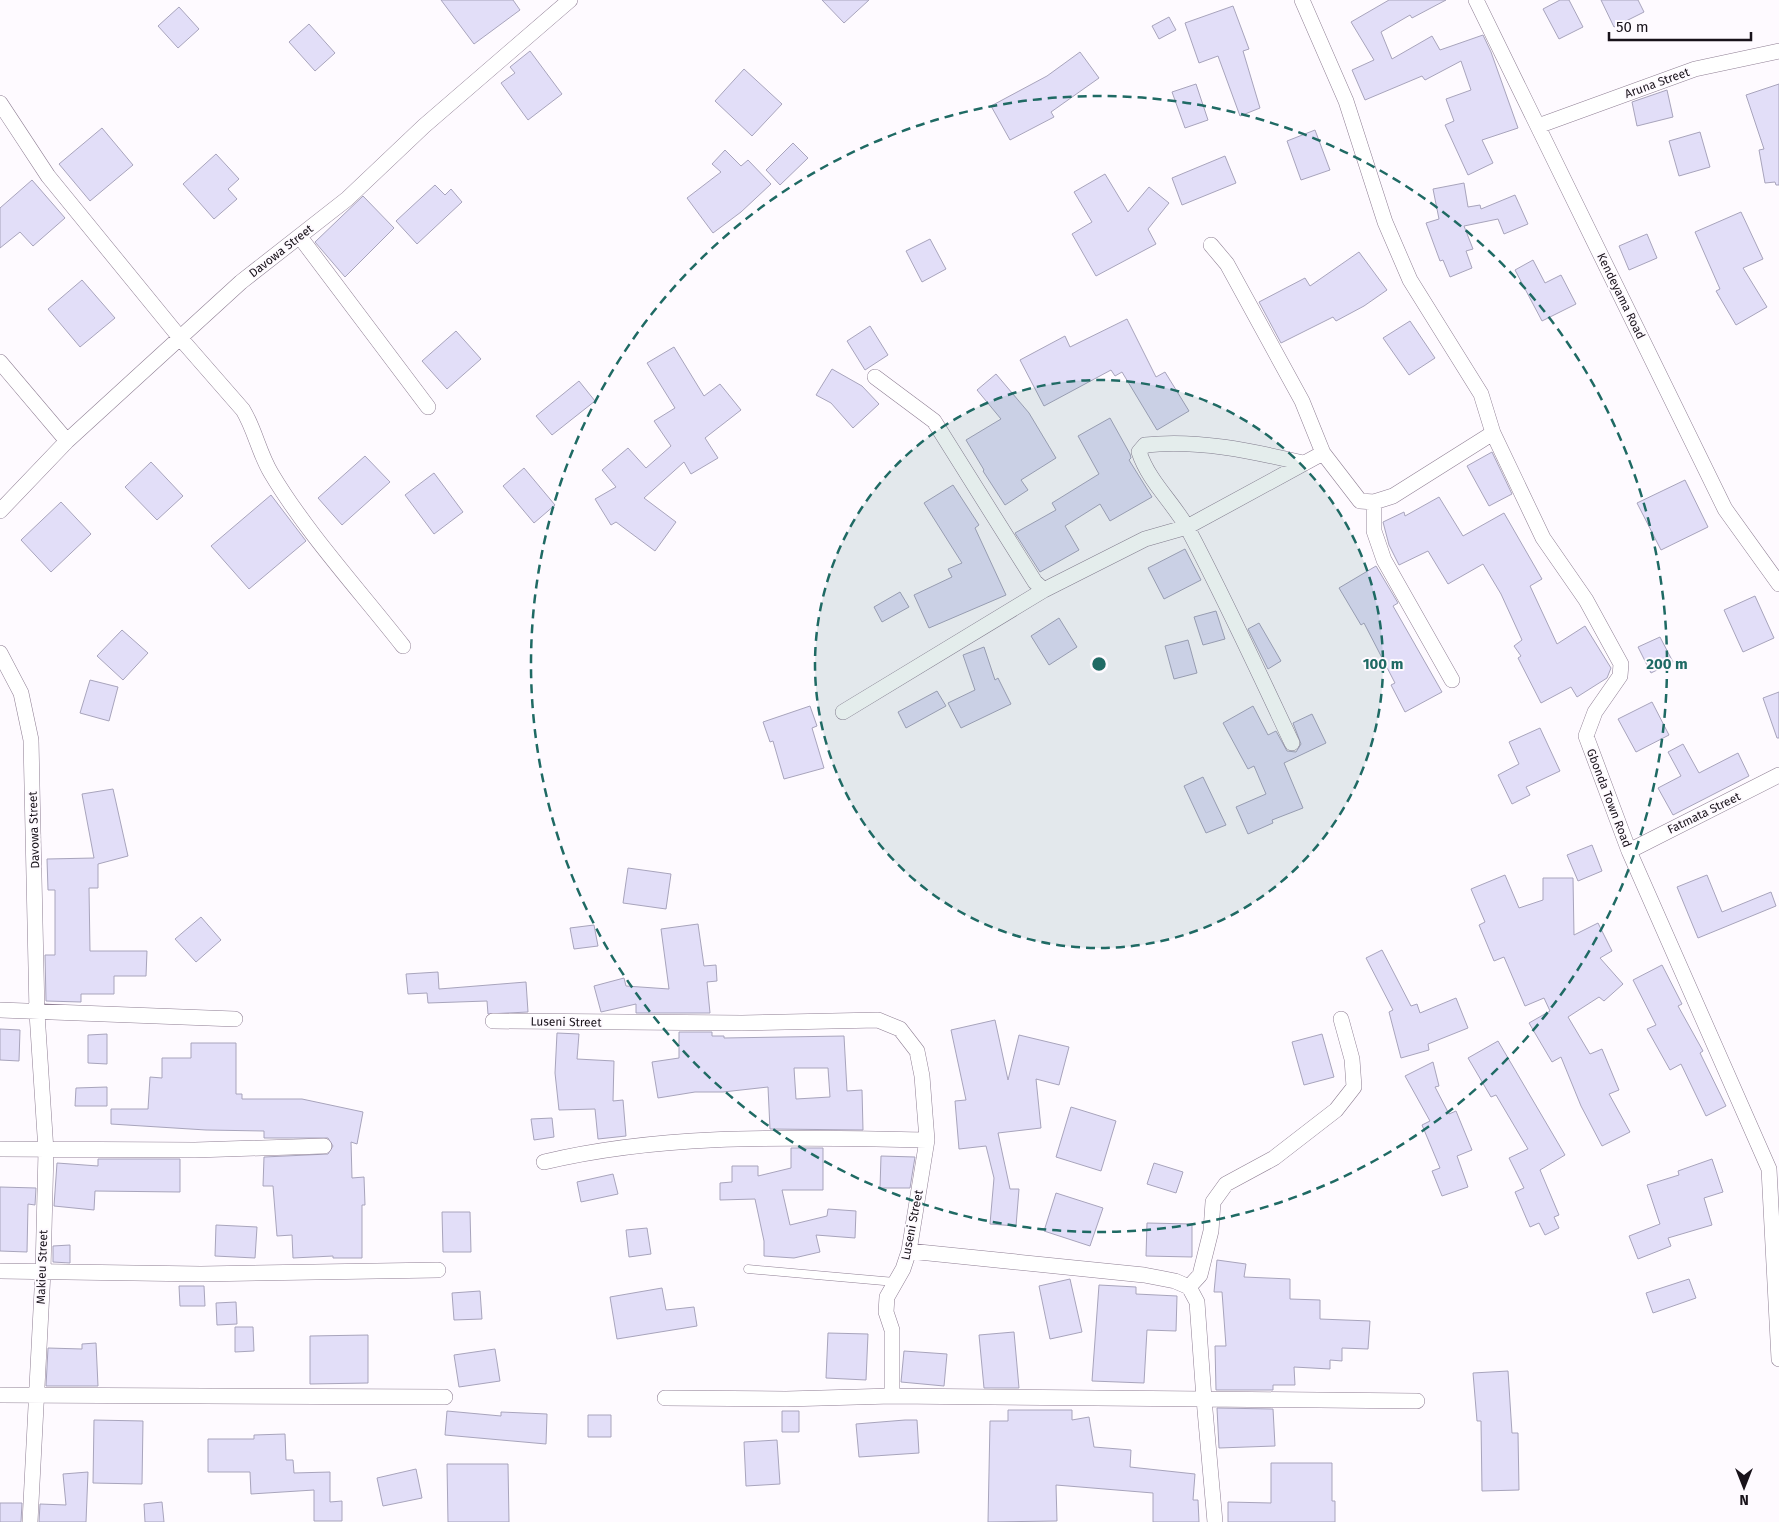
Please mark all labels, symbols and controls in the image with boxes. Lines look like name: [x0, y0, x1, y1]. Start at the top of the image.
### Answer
scale bar: [1609, 10, 1752, 42]
text: 50 m: [1616, 18, 1649, 36]
street label: Aruna Street: [1623, 65, 1692, 101]
street label: Davowa Street: [246, 221, 316, 280]
street label: Kendeyama Road: [1594, 251, 1648, 341]
centre of rings: [1090, 655, 1108, 673]
text: 100 m: [1363, 655, 1403, 673]
text: 200 m: [1646, 655, 1688, 673]
street label: Gbonda Town Road: [1584, 747, 1634, 849]
street label: Fatmata Street: [1665, 789, 1743, 837]
street label: Davowa Street: [26, 790, 42, 869]
street label: Luseni Street: [530, 1014, 602, 1030]
street label: Luseni Street: [898, 1188, 926, 1261]
street label: Makieu Street: [34, 1229, 50, 1305]
north arrow: [1719, 1462, 1769, 1512]
text: N: [1739, 1491, 1749, 1508]

